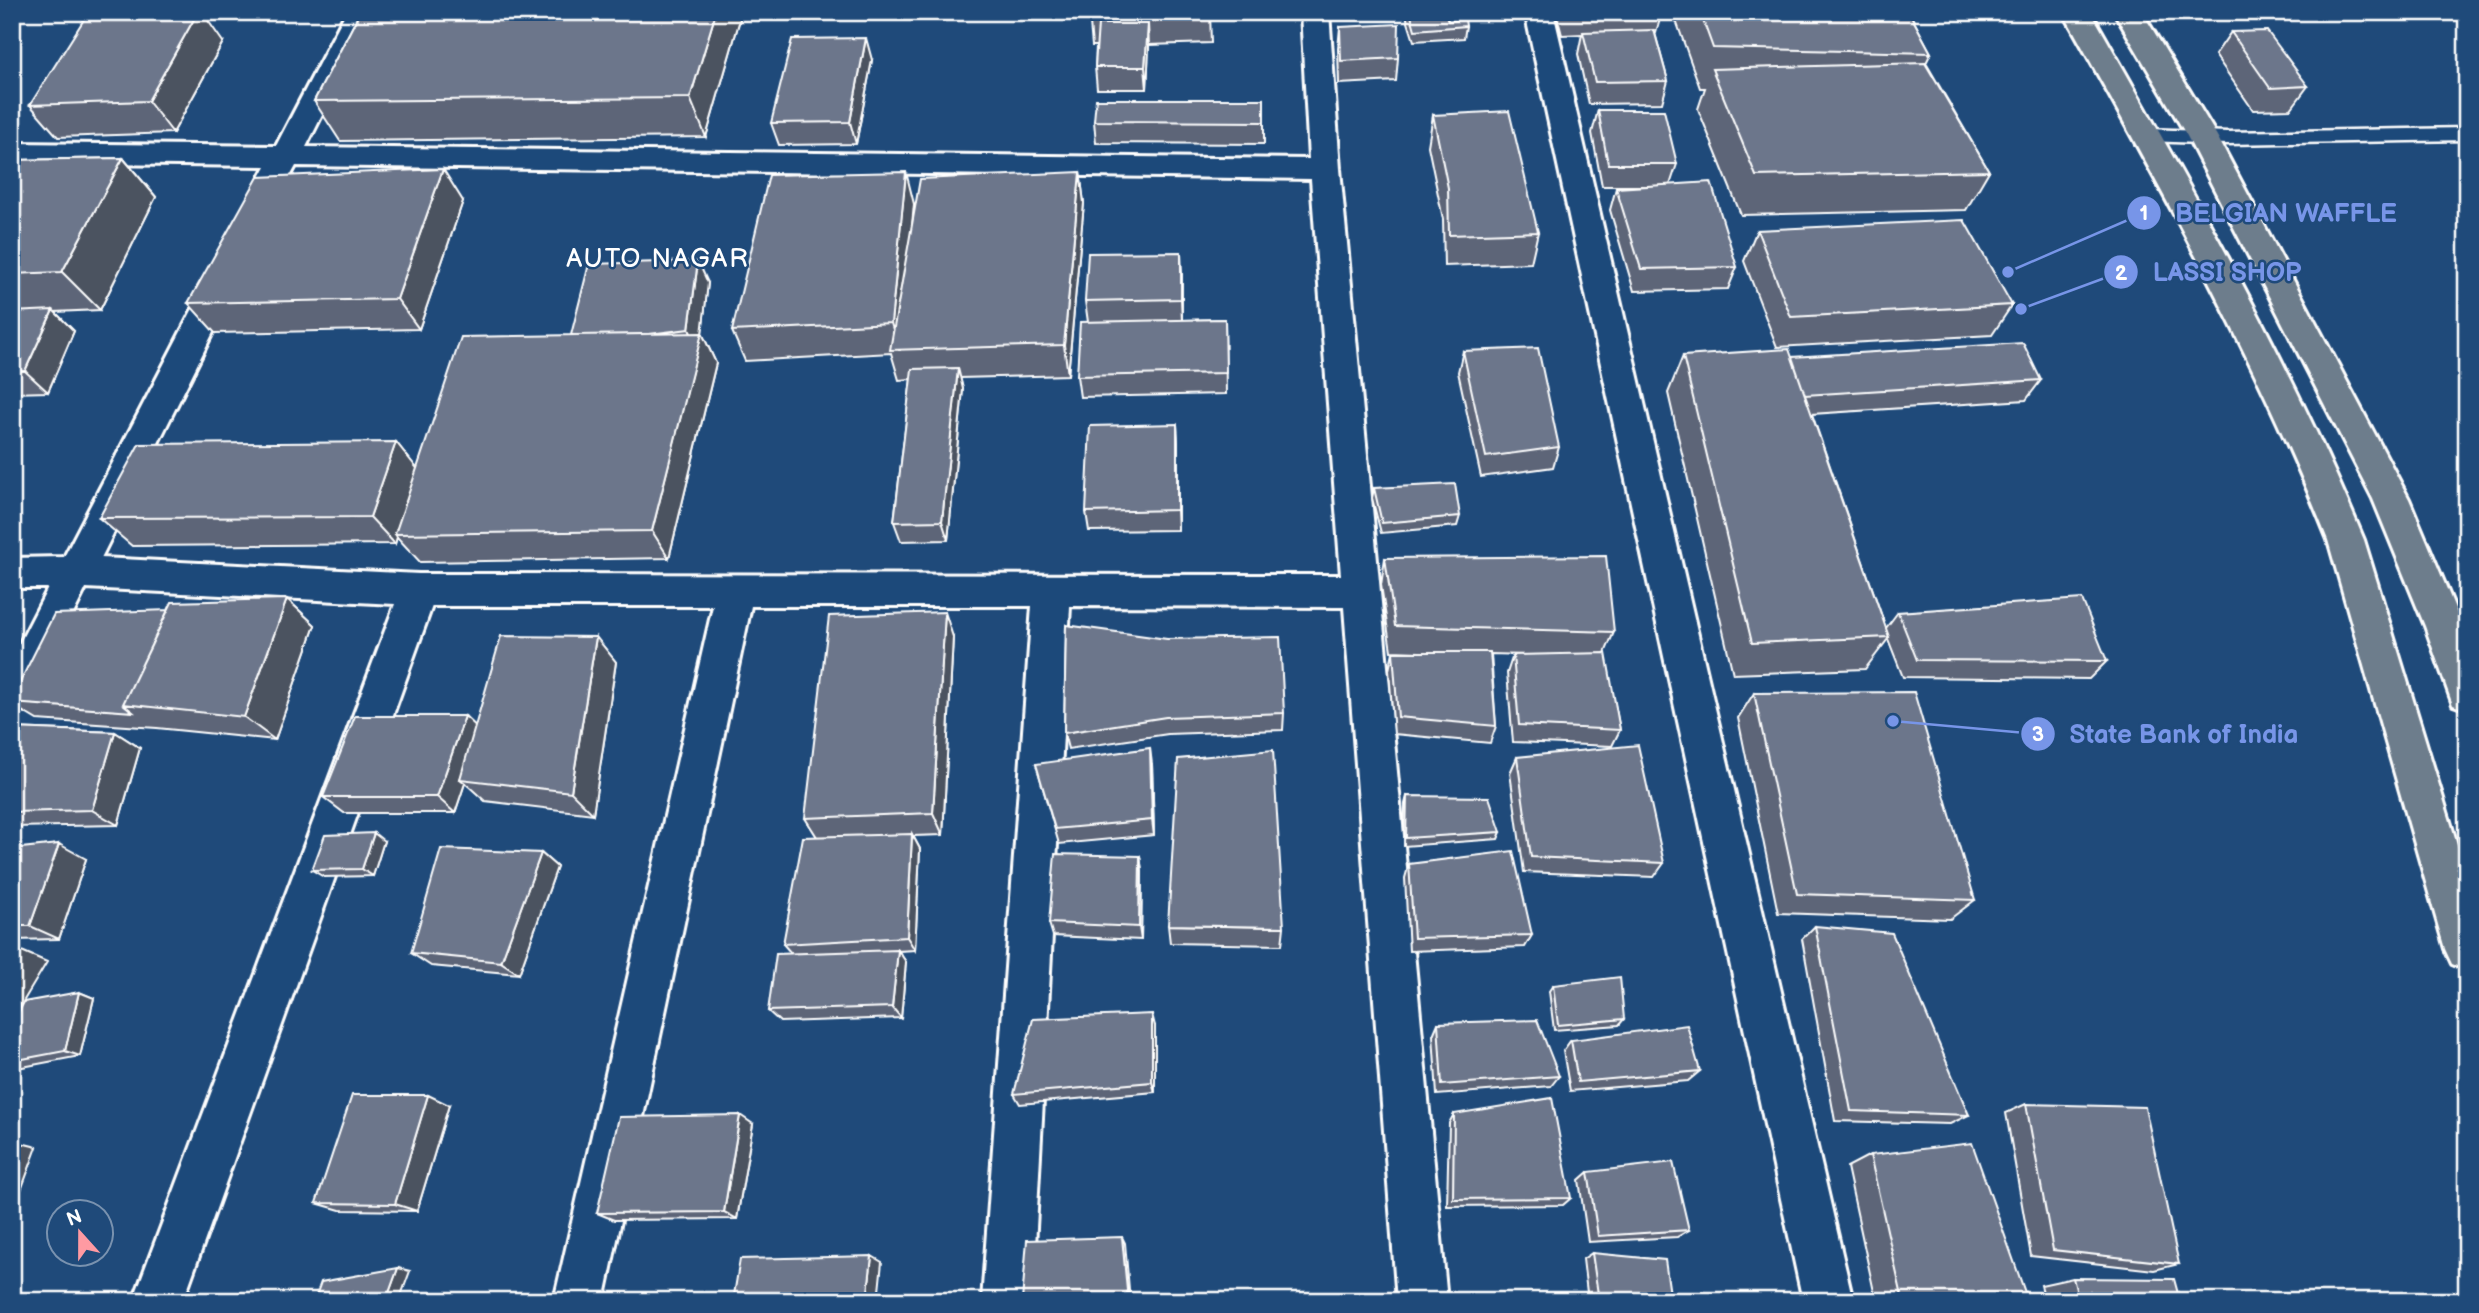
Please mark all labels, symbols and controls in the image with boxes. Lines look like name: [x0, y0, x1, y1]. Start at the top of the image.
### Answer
callout: BELGIAN WAFFLE: [2126, 189, 2411, 236]
text: BELGIAN WAFFLE: [2175, 199, 2397, 230]
text: 1: [2140, 201, 2148, 226]
district label: AUTO NAGAR: [566, 244, 750, 275]
callout: LASSI SHOP: [2103, 249, 2315, 296]
text: LASSI SHOP: [2153, 258, 2302, 289]
text: 2: [2115, 261, 2128, 286]
callout: State Bank of India: [2020, 710, 2312, 757]
text: State Bank of India: [2070, 720, 2298, 751]
text: 3: [2032, 722, 2044, 747]
north arrow: [46, 1198, 116, 1268]
text: N: [64, 1205, 85, 1232]

